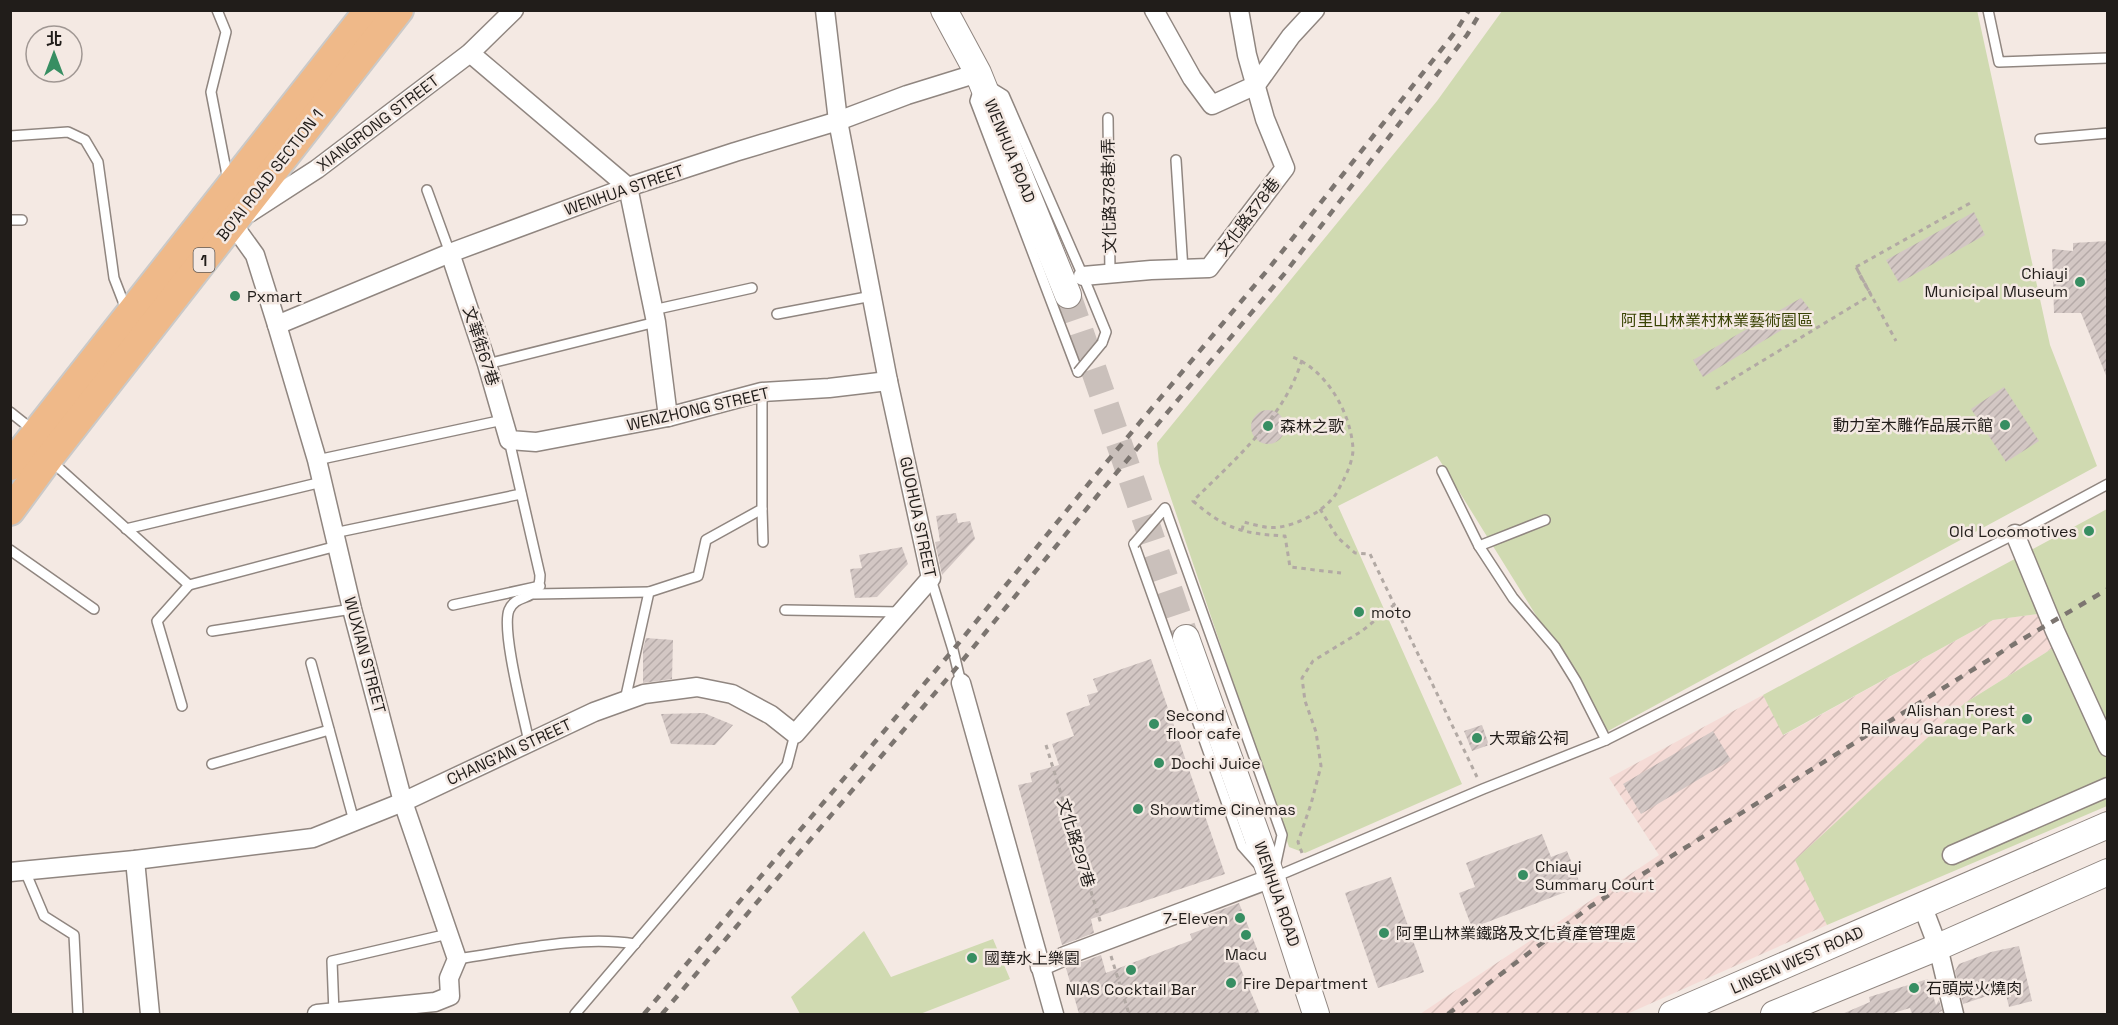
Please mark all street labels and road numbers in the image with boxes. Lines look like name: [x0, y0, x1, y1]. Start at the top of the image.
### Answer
street label: XIANGRONG STREET: [313, 70, 443, 176]
street label: WENHUA ROAD: [980, 96, 1040, 206]
street label: BO'AI ROAD SECTION 1: [212, 105, 328, 245]
street label: 文化路378巷1弄: [1097, 138, 1121, 254]
street label: WENHUA STREET: [562, 160, 686, 220]
street label: 文化路378巷: [1212, 174, 1284, 260]
road number: 1: [194, 248, 214, 272]
street label: 文華街67巷: [458, 303, 504, 389]
street label: WENZHONG STREET: [625, 382, 771, 436]
street label: GUOHUA STREET: [895, 455, 941, 579]
street label: WUXIAN STREET: [339, 594, 391, 716]
street label: CHANG'AN STREET: [443, 714, 575, 790]
street label: 文化路297巷: [1052, 796, 1100, 890]
street label: WENHUA ROAD: [1249, 839, 1305, 949]
street label: LINSEN WEST ROAD: [1727, 921, 1867, 999]

